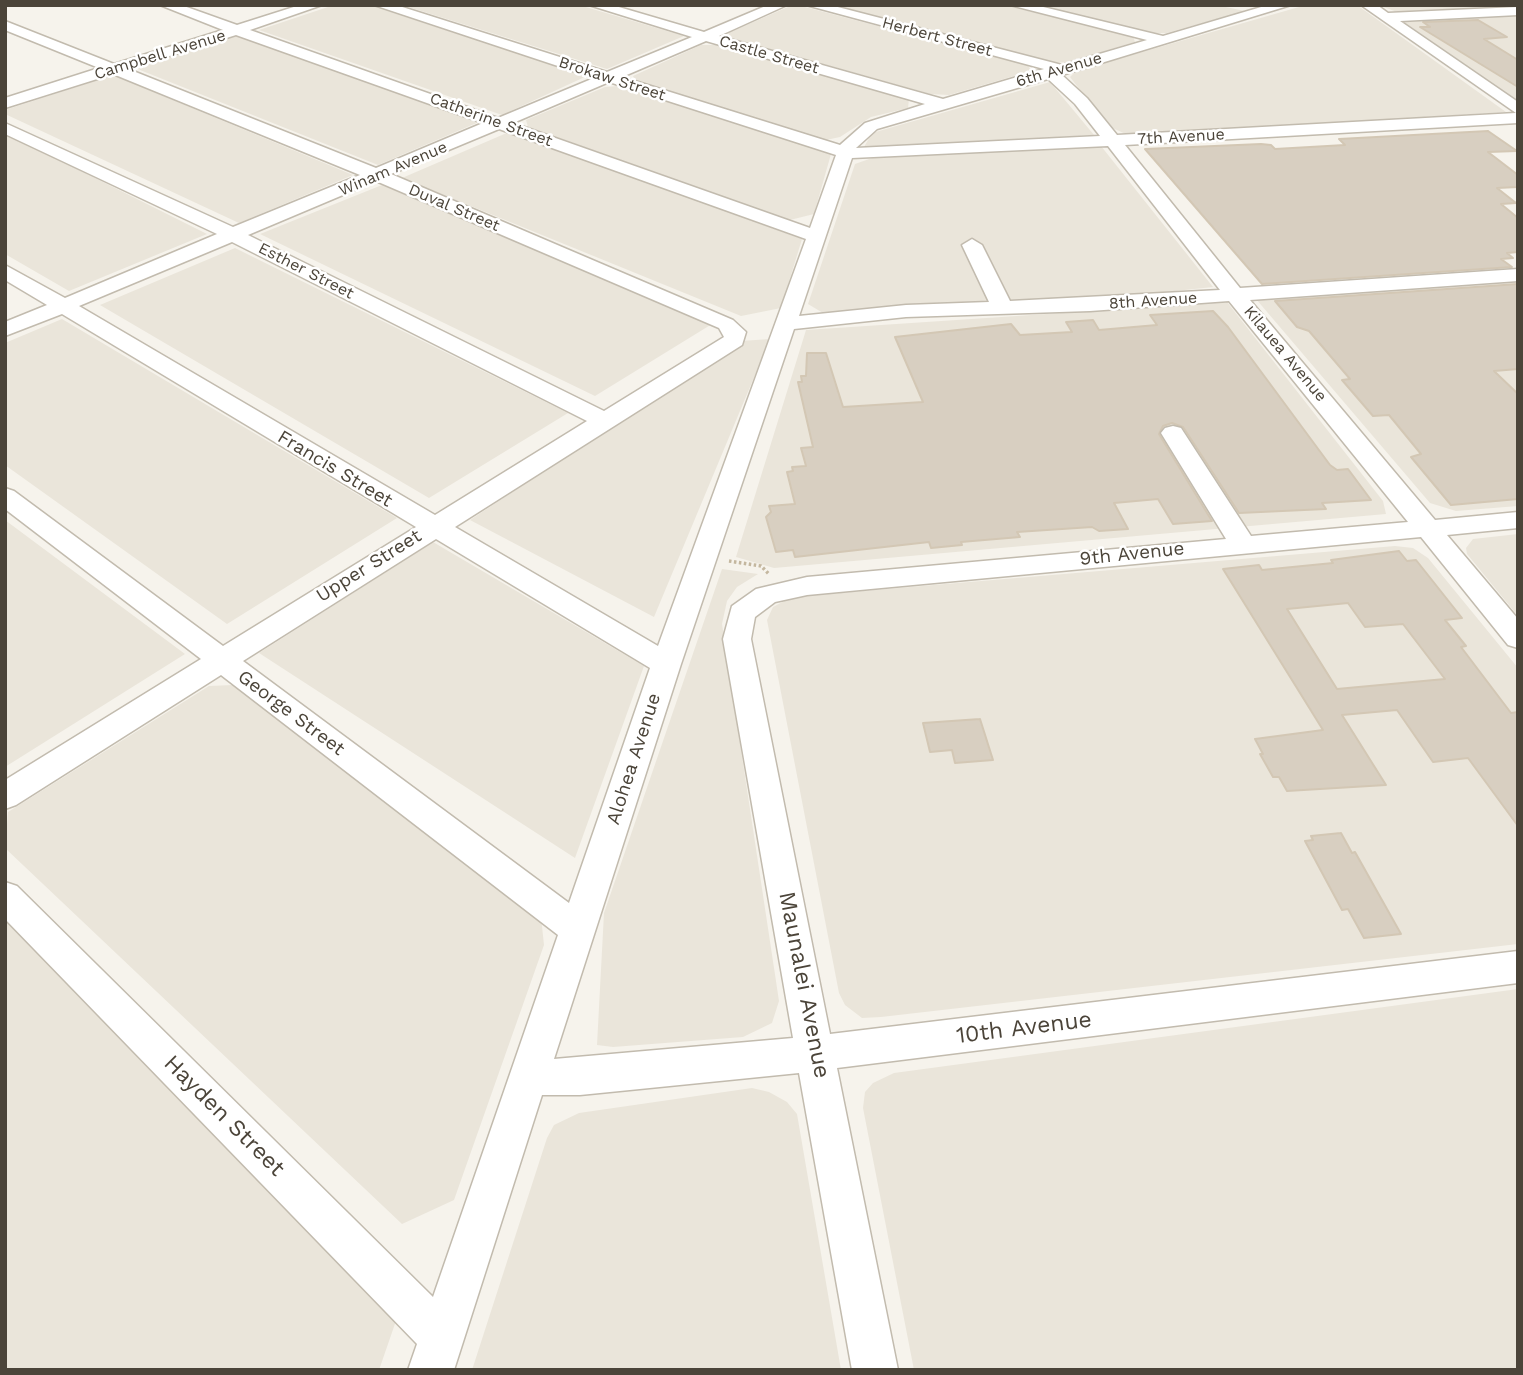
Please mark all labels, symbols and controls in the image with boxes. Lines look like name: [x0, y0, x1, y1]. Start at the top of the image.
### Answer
street label: Herbert Street: [880, 13, 994, 61]
street label: Campbell Avenue: [92, 26, 228, 84]
street label: Castle Street: [717, 32, 821, 78]
street label: 6th Avenue: [1014, 49, 1104, 91]
street label: Brokaw Street: [556, 53, 668, 105]
street label: Catherine Street: [427, 89, 555, 151]
street label: 7th Avenue: [1137, 125, 1225, 149]
street label: Winam Avenue: [336, 138, 450, 200]
street label: Duval Street: [406, 180, 502, 236]
street label: Esther Street: [255, 239, 357, 303]
street label: 8th Avenue: [1108, 288, 1198, 314]
street label: Kilauea Avenue: [1239, 302, 1331, 406]
street label: Francis Street: [273, 426, 397, 512]
street label: Upper Street: [312, 525, 426, 607]
street label: 9th Avenue: [1079, 537, 1185, 571]
street label: George Street: [233, 665, 349, 761]
street label: Alohea Avenue: [602, 690, 666, 828]
street label: Maunalei Avenue: [772, 889, 836, 1081]
street label: 10th Avenue: [955, 1006, 1093, 1050]
street label: Hayden Street: [158, 1050, 290, 1182]

